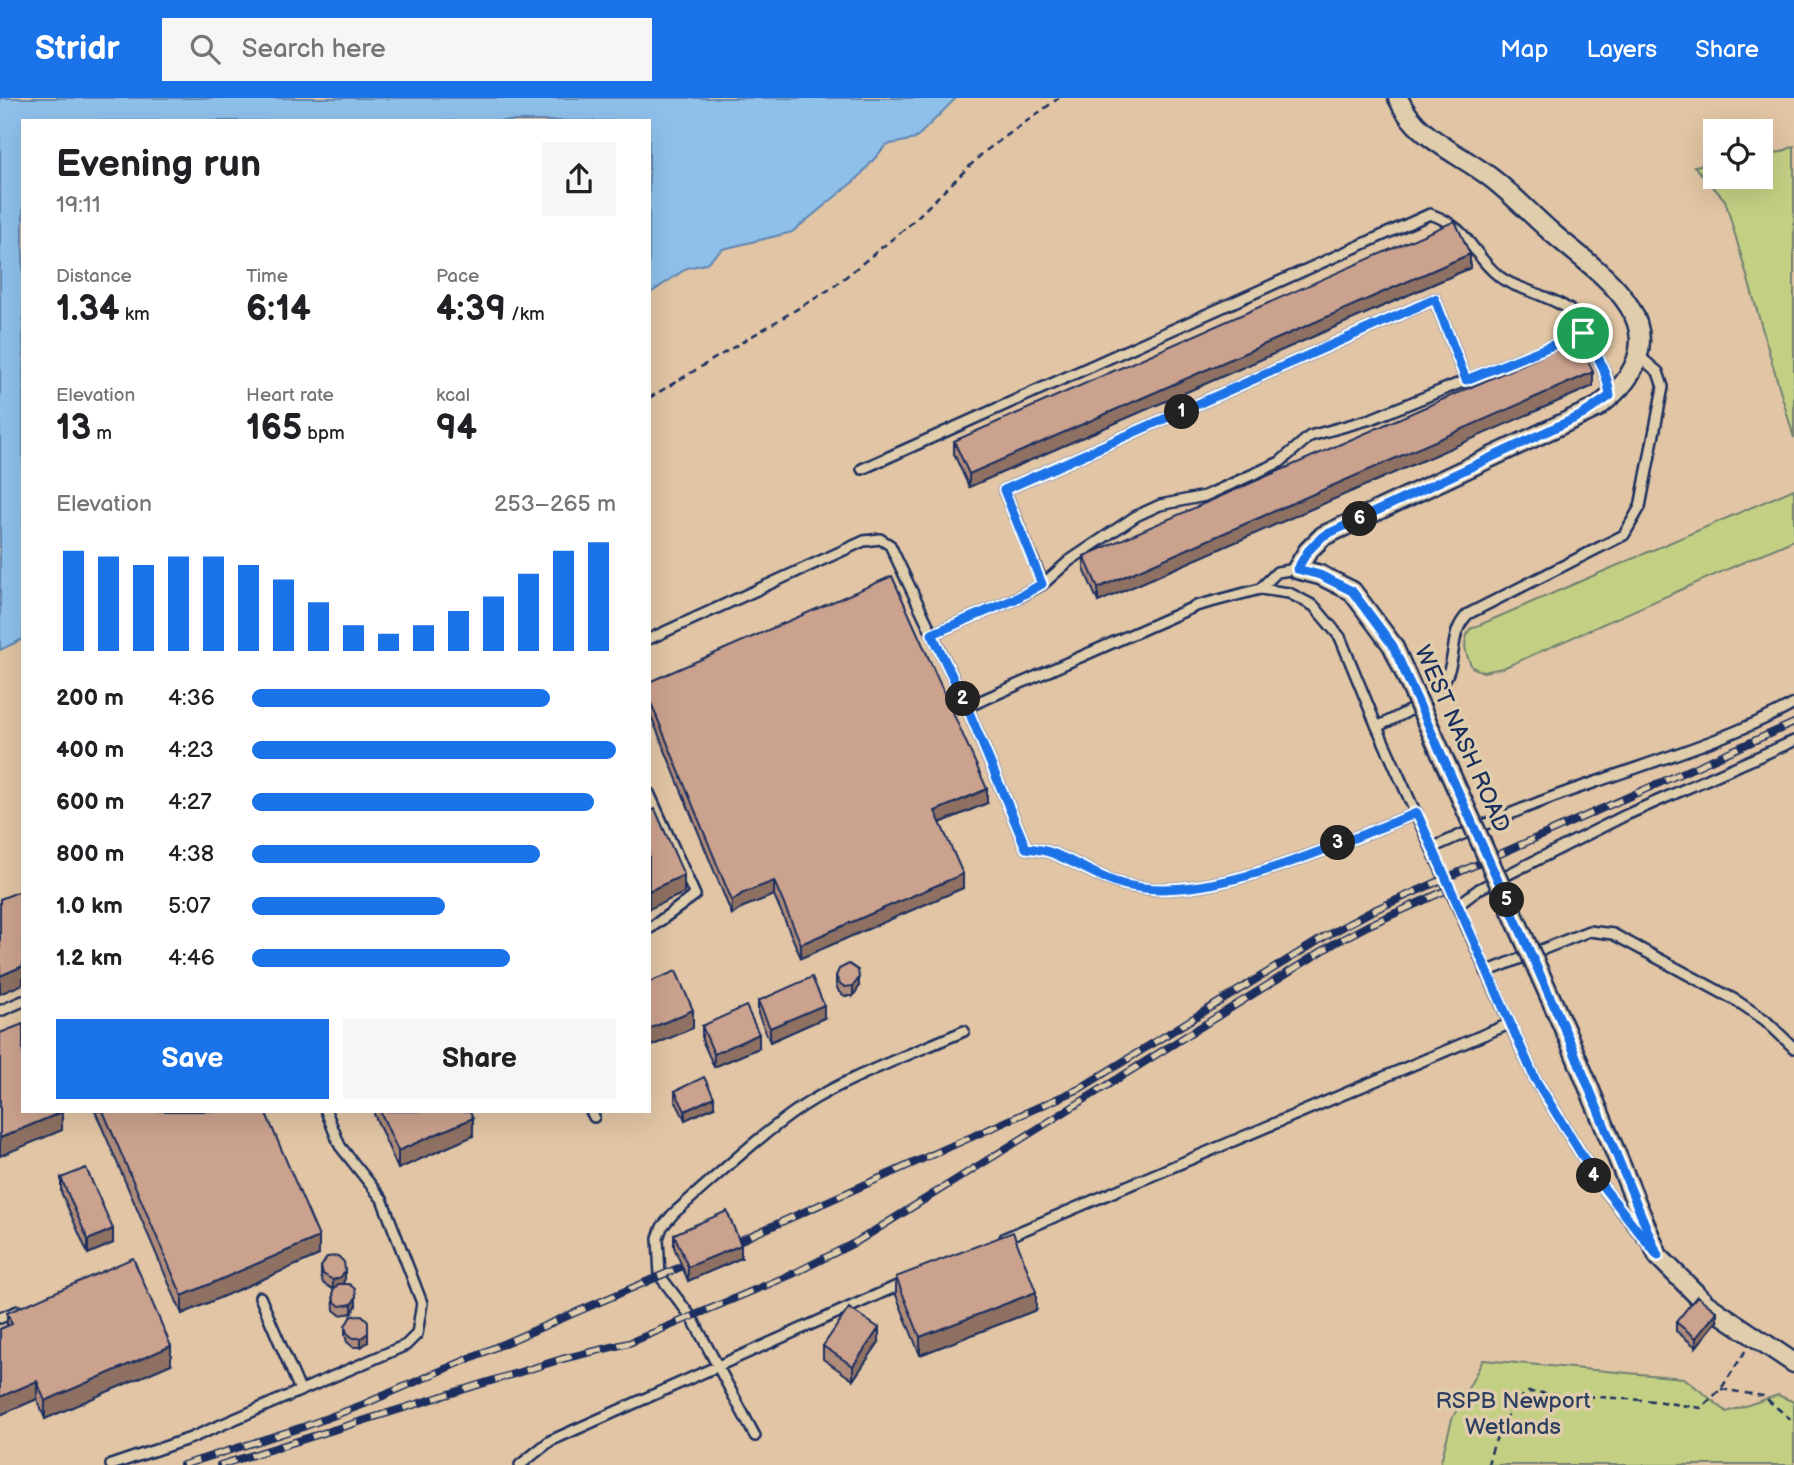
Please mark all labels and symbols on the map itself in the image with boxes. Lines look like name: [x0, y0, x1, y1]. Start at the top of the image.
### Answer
pin: [1553, 303, 1613, 363]
pin: 1: [1164, 394, 1200, 430]
pin: 6: [1342, 502, 1378, 536]
street label: WEST NASH ROAD: [1408, 641, 1516, 837]
pin: 2: [946, 682, 981, 716]
pin: 3: [1320, 826, 1356, 860]
pin: 5: [1490, 882, 1524, 918]
pin: 4: [1576, 1158, 1612, 1194]
park label: RSPB Newport Wetlands: [1435, 1387, 1591, 1441]

